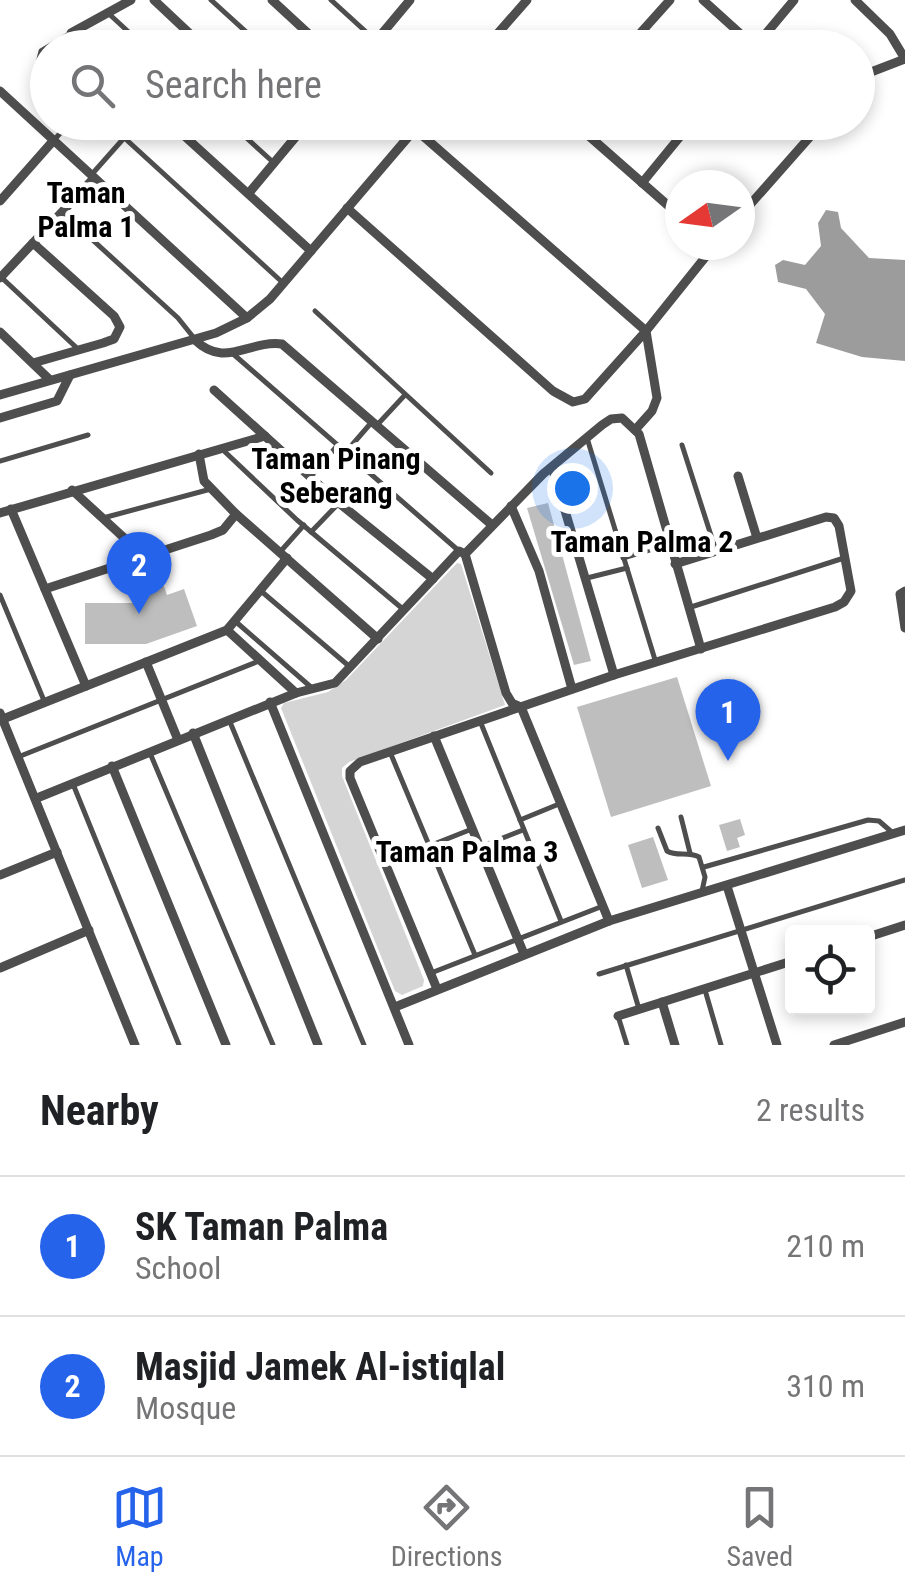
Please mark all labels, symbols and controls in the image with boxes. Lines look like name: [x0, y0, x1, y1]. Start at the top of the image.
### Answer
search box: [30, 30, 875, 140]
icon: search: [65, 58, 120, 113]
text: Search here: [145, 63, 322, 107]
north arrow: [665, 170, 755, 260]
district label: Taman Palma 1: [37, 175, 135, 244]
district label: Taman Pinang Seberang: [251, 441, 421, 510]
your location: [547, 463, 598, 514]
district label: Taman Palma 2: [550, 524, 734, 559]
pin: 2: [106, 532, 172, 614]
pin: 1: [696, 678, 760, 761]
district label: Taman Palma 3: [375, 834, 559, 869]
map controls: [785, 925, 875, 1015]
button: locate: [785, 925, 875, 1015]
text: Nearby: [40, 1086, 159, 1135]
text: 2 results: [756, 1091, 865, 1129]
text: SK Taman Palma: [135, 1205, 388, 1249]
text: 1: [64, 1227, 81, 1265]
text: 210 m: [786, 1227, 865, 1265]
text: School: [135, 1249, 221, 1287]
text: Masjid Jamek Al-istiqlal: [135, 1345, 505, 1389]
text: 2: [64, 1367, 81, 1405]
text: 310 m: [786, 1367, 865, 1405]
text: Mosque: [135, 1389, 236, 1427]
tab: Map: [112, 1480, 167, 1573]
tab: Directions: [391, 1480, 503, 1573]
tab: Saved: [726, 1480, 793, 1573]

